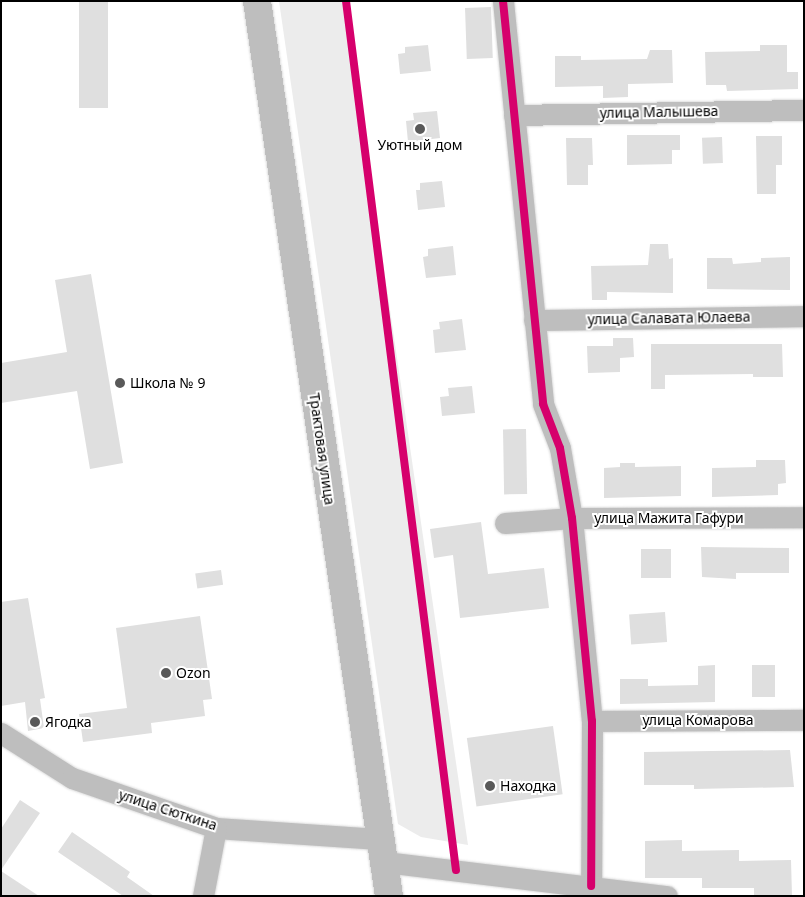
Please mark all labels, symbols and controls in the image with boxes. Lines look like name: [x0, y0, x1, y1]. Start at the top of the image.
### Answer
street label: улица Малышева: [600, 103, 718, 121]
marker: Уютный дом: [414, 123, 426, 135]
place label: Уютный дом: [377, 137, 463, 153]
street label: улица Салавата Юлаева: [587, 308, 751, 328]
place label: Школа № 9: [130, 375, 206, 391]
marker: Школа № 9: [114, 377, 126, 389]
street label: Трактовая улица: [306, 392, 338, 506]
street label: улица Мажита Гафури: [594, 510, 744, 526]
place label: Ozon: [176, 665, 211, 681]
marker: Ozon: [160, 667, 172, 679]
street label: улица Комарова: [642, 712, 754, 728]
place label: Ягодка: [45, 714, 92, 730]
marker: Ягодка: [29, 716, 41, 728]
place label: Находка: [500, 778, 556, 794]
marker: Находка: [484, 780, 496, 792]
street label: улица Сюткина: [117, 786, 219, 834]

